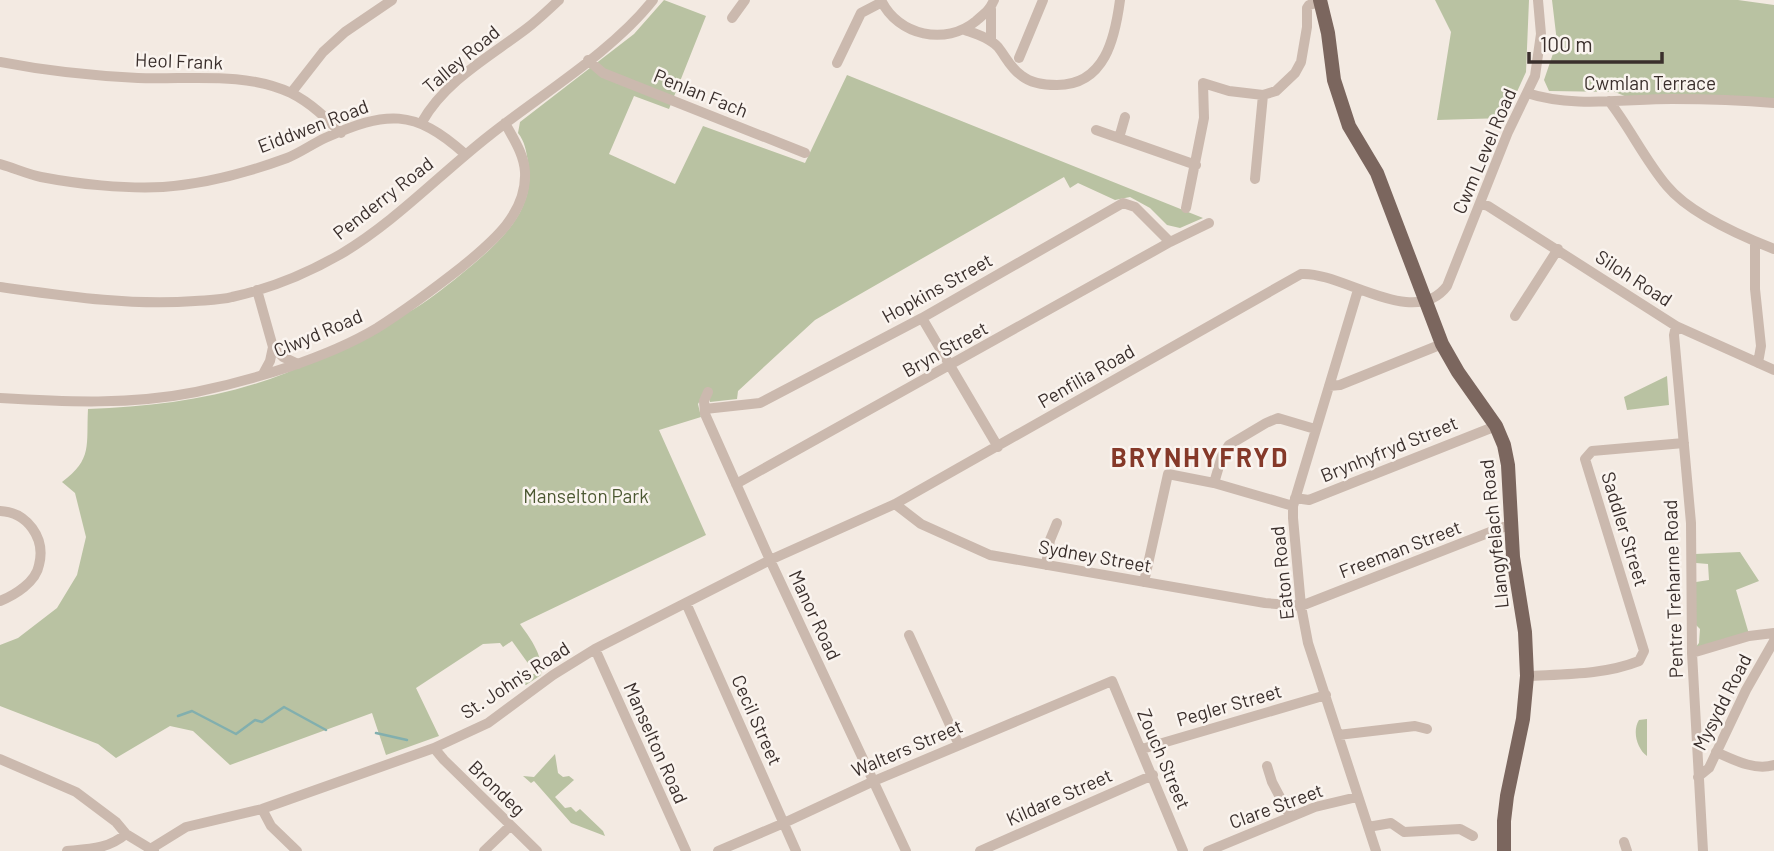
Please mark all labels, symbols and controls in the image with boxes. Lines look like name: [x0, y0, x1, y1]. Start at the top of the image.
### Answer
street label: Talley Road: [417, 20, 504, 97]
scale bar: [1529, 21, 1662, 65]
text: 100 m: [1540, 31, 1593, 56]
street label: Heol Frank: [135, 47, 223, 74]
street label: Penlan Fach: [651, 63, 752, 122]
street label: Cwmlan Terrace: [1584, 71, 1716, 94]
street label: Cwm Level Road: [1447, 84, 1520, 217]
street label: Eiddwen Road: [254, 94, 371, 157]
street label: Penderry Road: [328, 151, 437, 244]
street label: Siloh Road: [1592, 244, 1677, 311]
street label: Hopkins Street: [878, 248, 996, 327]
street label: Clwyd Road: [270, 304, 366, 362]
street label: Bryn Street: [898, 316, 991, 381]
street label: Penfilia Road: [1033, 339, 1138, 412]
street label: Brynhyfryd Street: [1317, 411, 1461, 487]
district label: BRYNHYFRYD: [1111, 441, 1289, 472]
street label: Llangyfelach Road: [1474, 458, 1513, 610]
street label: Saddler Street: [1597, 469, 1654, 589]
park label: Manselton Park: [523, 484, 649, 507]
street label: Pentre Treharne Road: [1658, 499, 1687, 679]
street label: Freeman Street: [1335, 515, 1464, 582]
street label: Eaton Road: [1265, 525, 1298, 621]
street label: Sydney Street: [1037, 534, 1153, 577]
street label: Manor Road: [785, 566, 846, 663]
street label: St. John's Road: [456, 636, 574, 723]
street label: Mysydd Road: [1687, 650, 1756, 754]
street label: Cecil Street: [727, 671, 788, 769]
street label: Manselton Road: [619, 679, 693, 807]
street label: Pegler Street: [1174, 679, 1284, 730]
street label: Zouch Street: [1133, 705, 1196, 812]
street label: Walters Street: [848, 714, 966, 781]
street label: Brondeg: [464, 755, 530, 820]
street label: Kildare Street: [1002, 763, 1115, 830]
street label: Clare Street: [1226, 778, 1326, 833]

